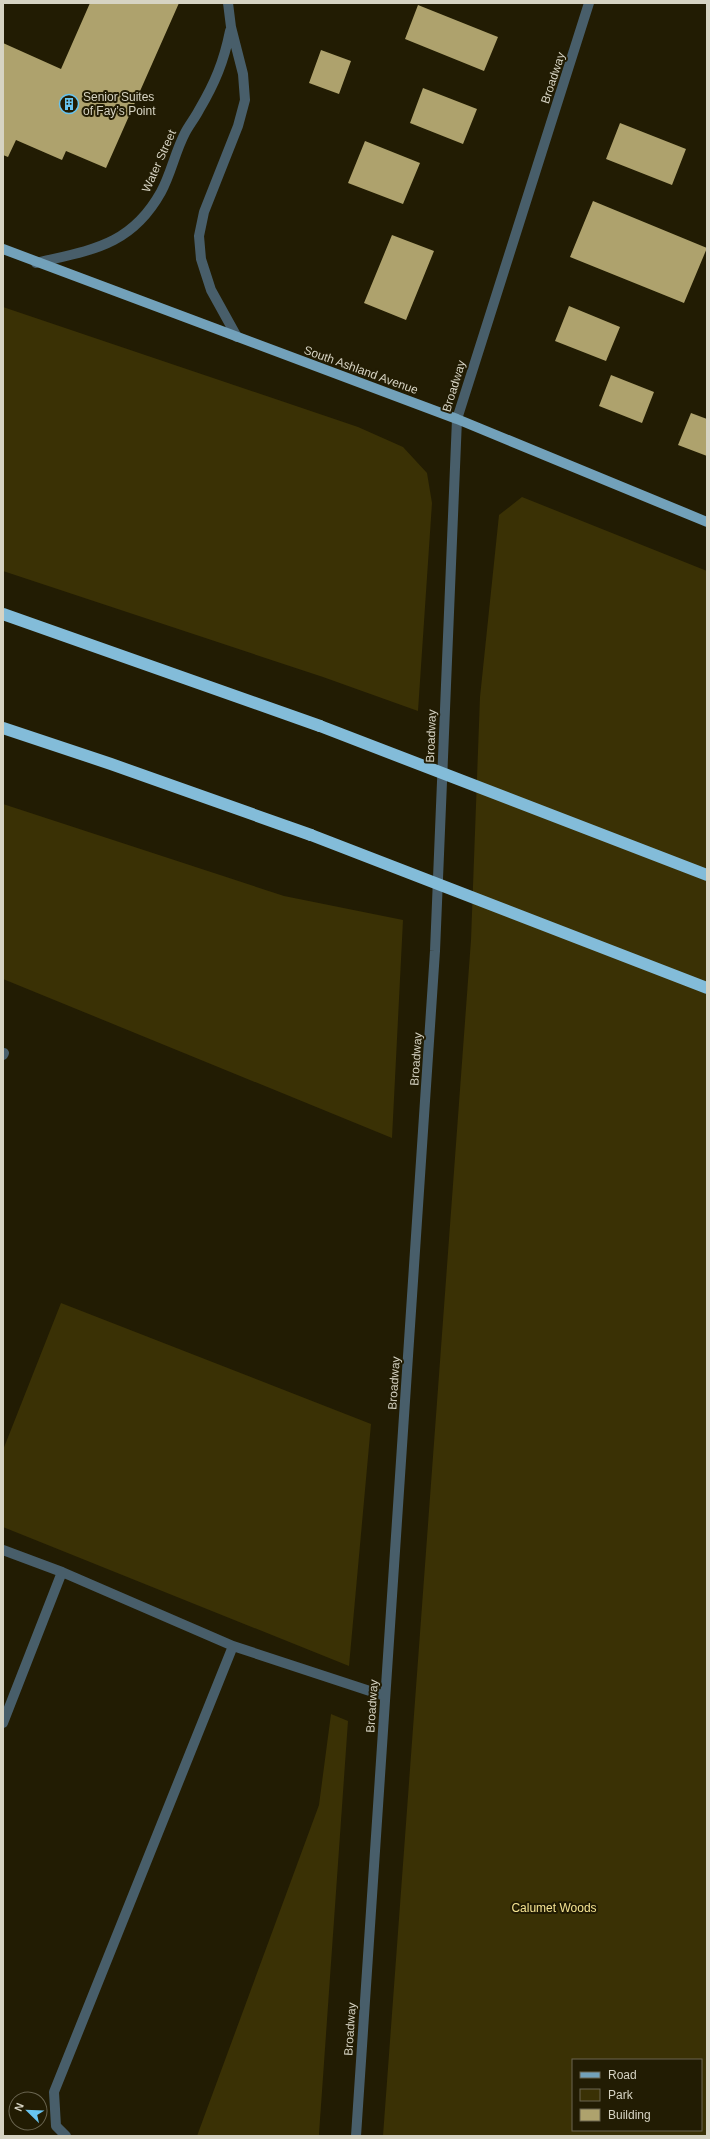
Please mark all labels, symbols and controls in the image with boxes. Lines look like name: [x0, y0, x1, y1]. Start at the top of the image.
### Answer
street label: Broadway: [538, 50, 568, 106]
place label: Senior Suites of Fay’s Point: [83, 90, 156, 118]
building icon: Senior Suites of Fay’s Point: [58, 93, 80, 115]
street label: Water Street: [139, 127, 179, 194]
street label: South Ashland Avenue: [302, 343, 420, 397]
street label: Broadway: [440, 358, 468, 414]
street label: Broadway: [423, 709, 439, 763]
street label: Broadway: [407, 1032, 425, 1086]
street label: Broadway: [385, 1356, 403, 1410]
street label: Broadway: [363, 1679, 381, 1733]
park label: Calumet Woods: [511, 1901, 597, 1915]
street label: Broadway: [341, 2002, 359, 2056]
legend: [572, 2059, 702, 2131]
text: Road: [608, 2068, 637, 2082]
text: Park: [608, 2088, 634, 2102]
north arrow: [8, 2091, 48, 2131]
text: N: [12, 2101, 26, 2113]
text: Building: [608, 2108, 651, 2122]

